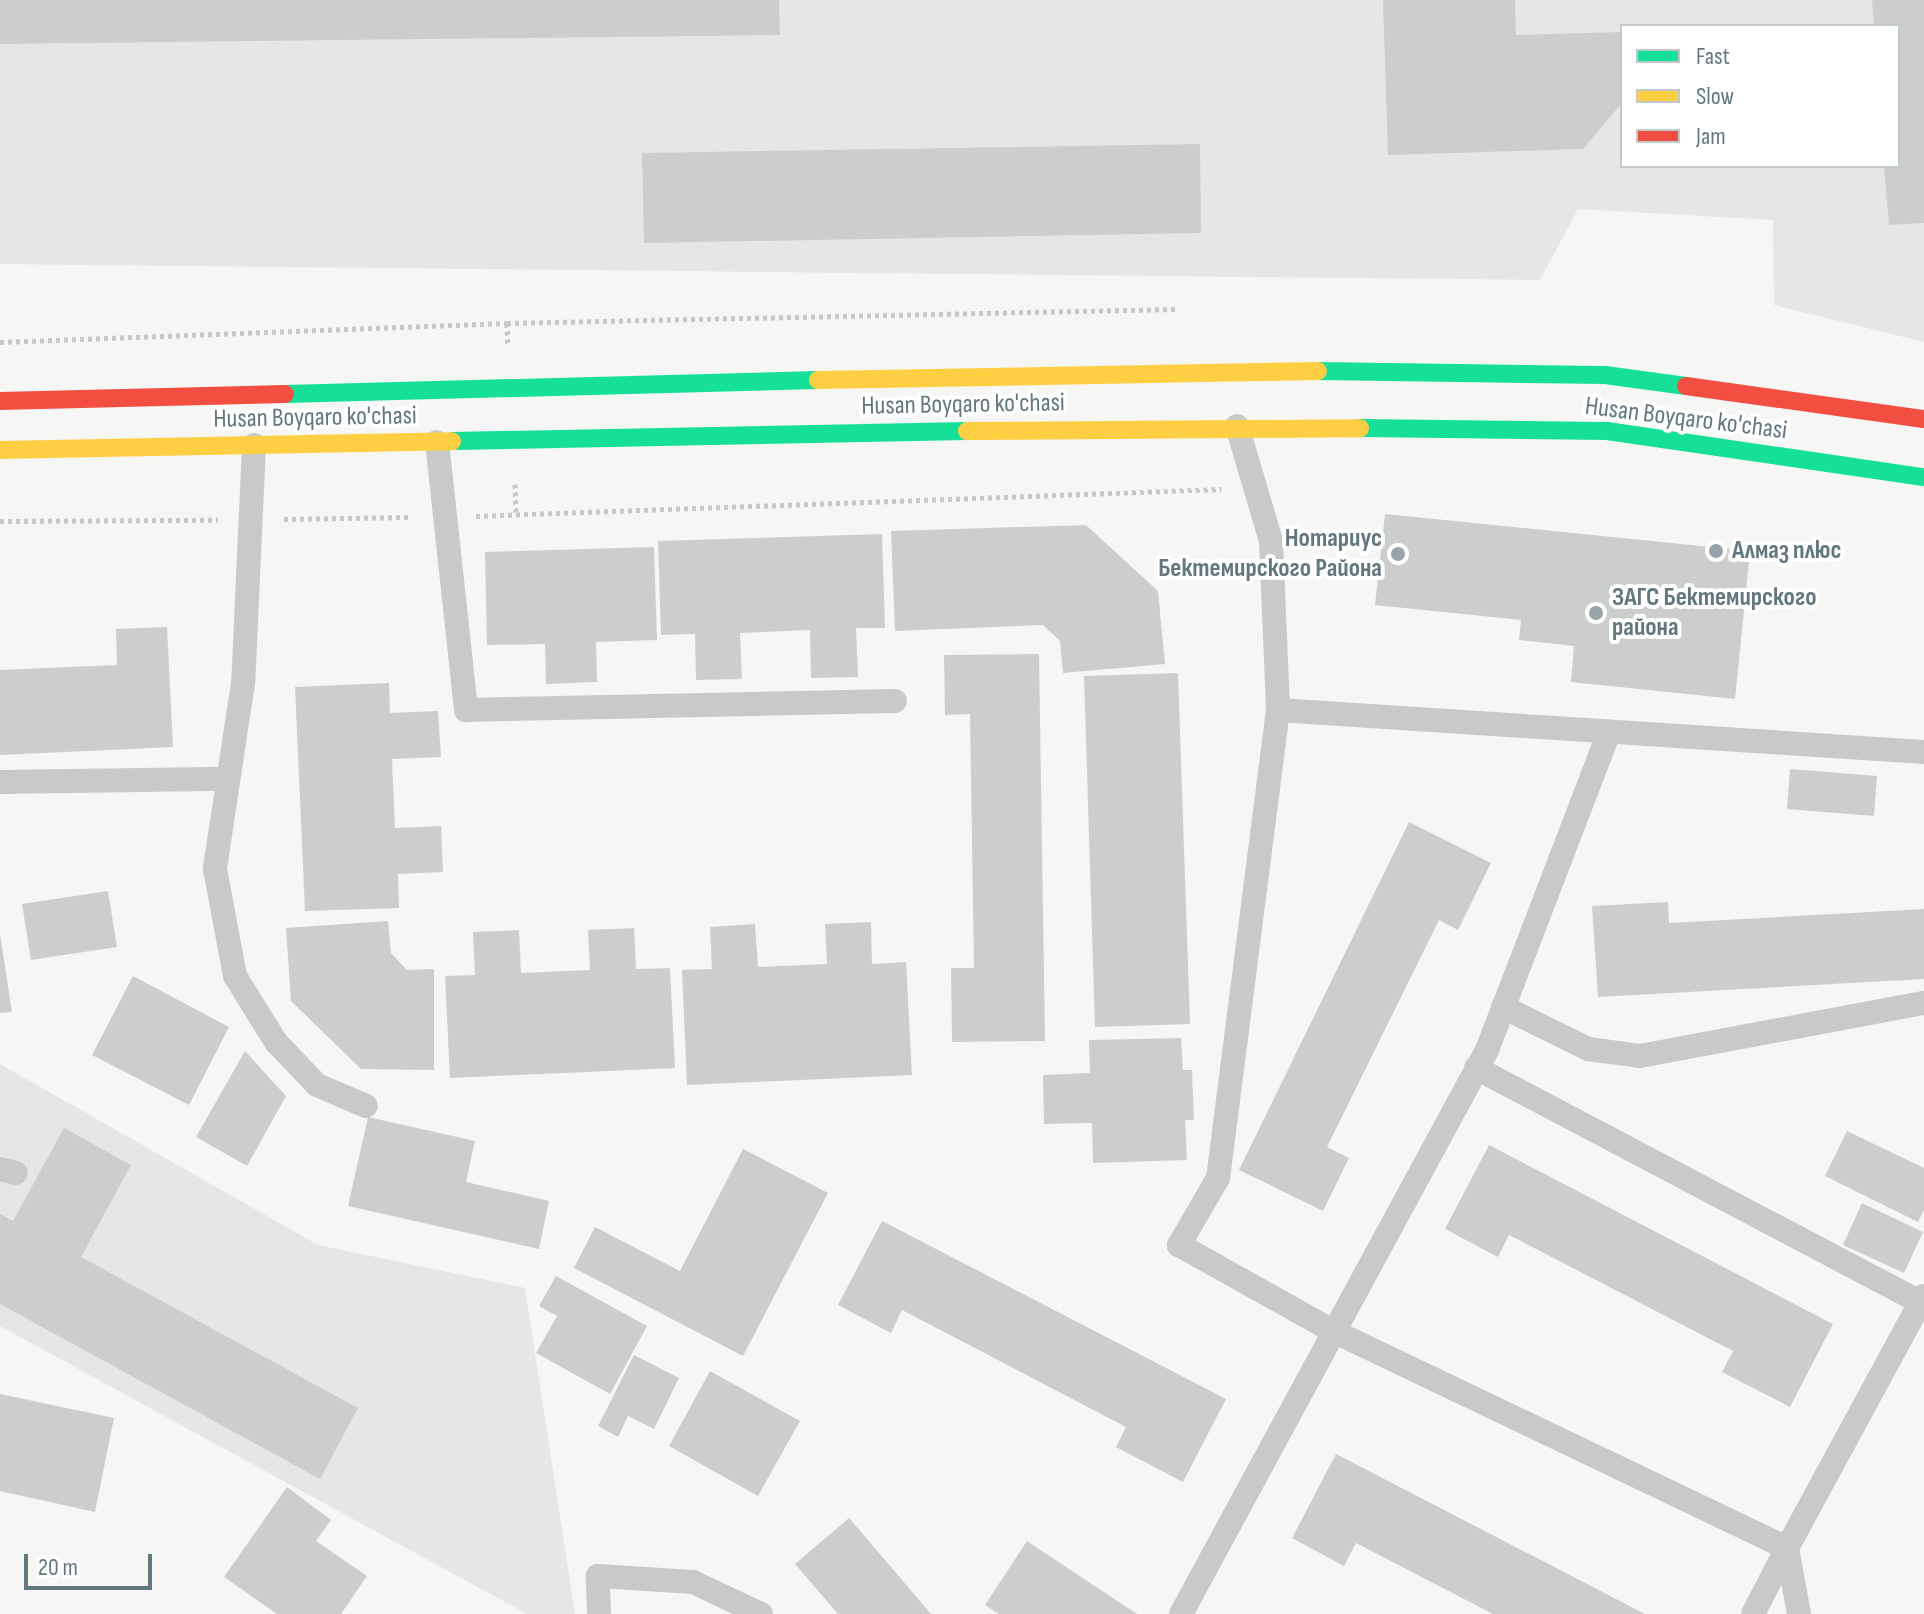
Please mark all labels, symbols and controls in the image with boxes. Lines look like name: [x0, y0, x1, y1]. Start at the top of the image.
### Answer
legend: [1620, 24, 1900, 168]
text: Fast: [1696, 42, 1730, 71]
text: Slow: [1696, 82, 1734, 111]
text: Jam: [1696, 122, 1726, 151]
street label: Husan Boyqaro ko'chasi: [861, 388, 1065, 422]
street label: Husan Boyqaro ko'chasi: [1583, 391, 1789, 447]
street label: Husan Boyqaro ko'chasi: [213, 401, 417, 435]
place label: Нотариус Бектемирского Района: [1158, 523, 1382, 584]
place label: Алмаз плюс: [1732, 535, 1842, 567]
marker: Алмаз плюс: [1707, 542, 1725, 560]
marker: Нотариус Бектемирского Района: [1389, 545, 1407, 563]
place label: ЗАГС Бектемирского района: [1612, 582, 1816, 644]
marker: ЗАГС Бектемирского района: [1587, 604, 1605, 622]
scale bar: [28, 1538, 156, 1588]
text: 20 m: [38, 1553, 78, 1582]

